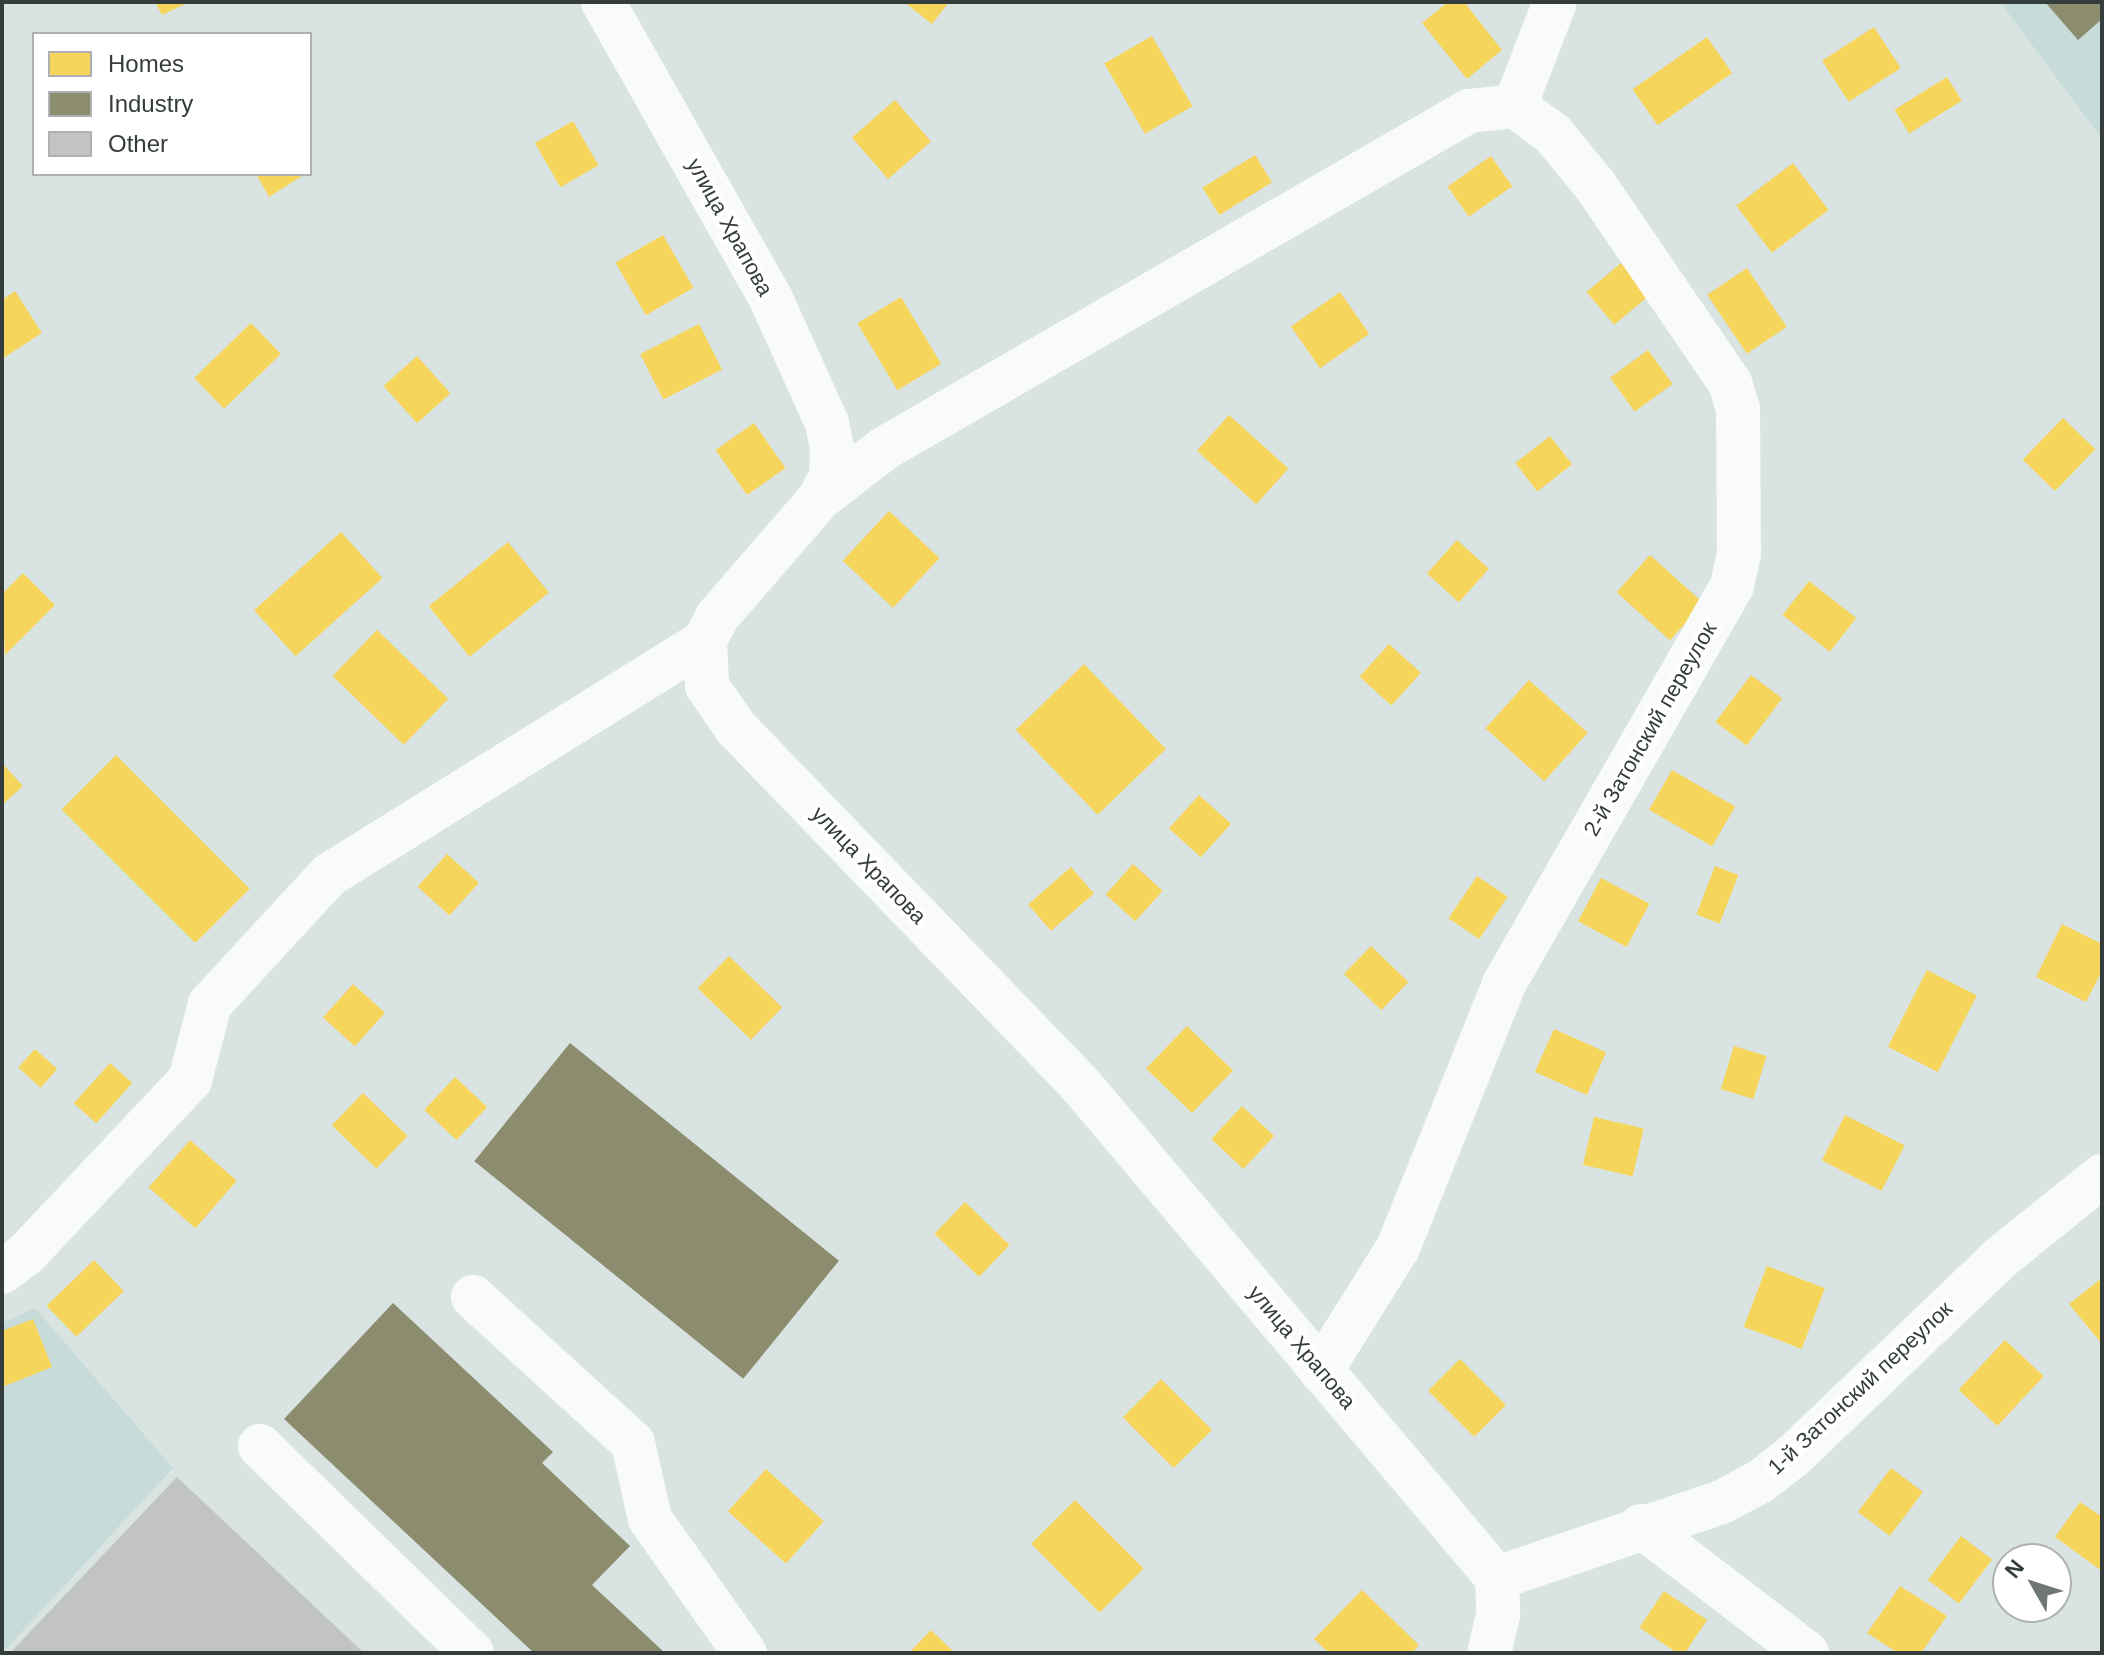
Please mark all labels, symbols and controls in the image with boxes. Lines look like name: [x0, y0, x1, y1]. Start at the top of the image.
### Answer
legend: [32, 32, 312, 176]
text: Homes: [108, 50, 184, 77]
text: Industry: [108, 90, 193, 117]
text: Other: [108, 130, 168, 157]
street label: улица Храпова: [681, 153, 779, 301]
street label: 2-й Затонский переулок: [1578, 617, 1722, 841]
street label: улица Храпова: [806, 801, 932, 929]
street label: улица Храпова: [1243, 1280, 1361, 1414]
street label: 1-й Затонский переулок: [1762, 1296, 1958, 1480]
north arrow: [1992, 1543, 2072, 1623]
text: N: [2000, 1555, 2029, 1583]

